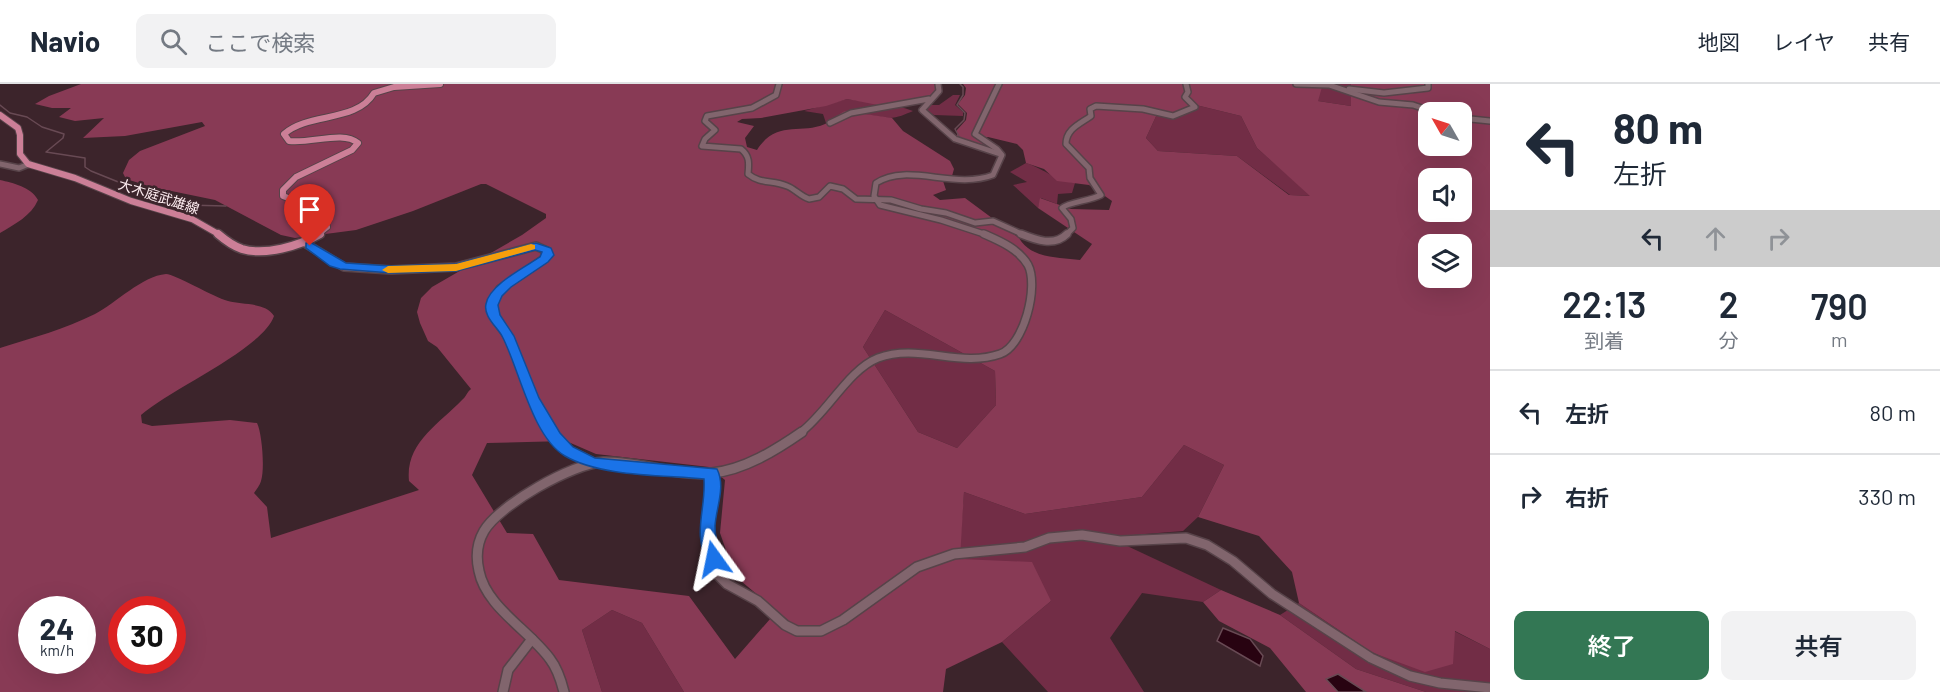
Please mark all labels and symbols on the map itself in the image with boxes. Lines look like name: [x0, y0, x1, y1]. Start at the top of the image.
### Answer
north arrow: [1418, 102, 1472, 156]
street label: 大木庭武雄線: [116, 175, 202, 217]
pin: [284, 184, 335, 246]
position arrow: [682, 527, 746, 591]
speed limit sign: 30: [108, 596, 186, 674]

